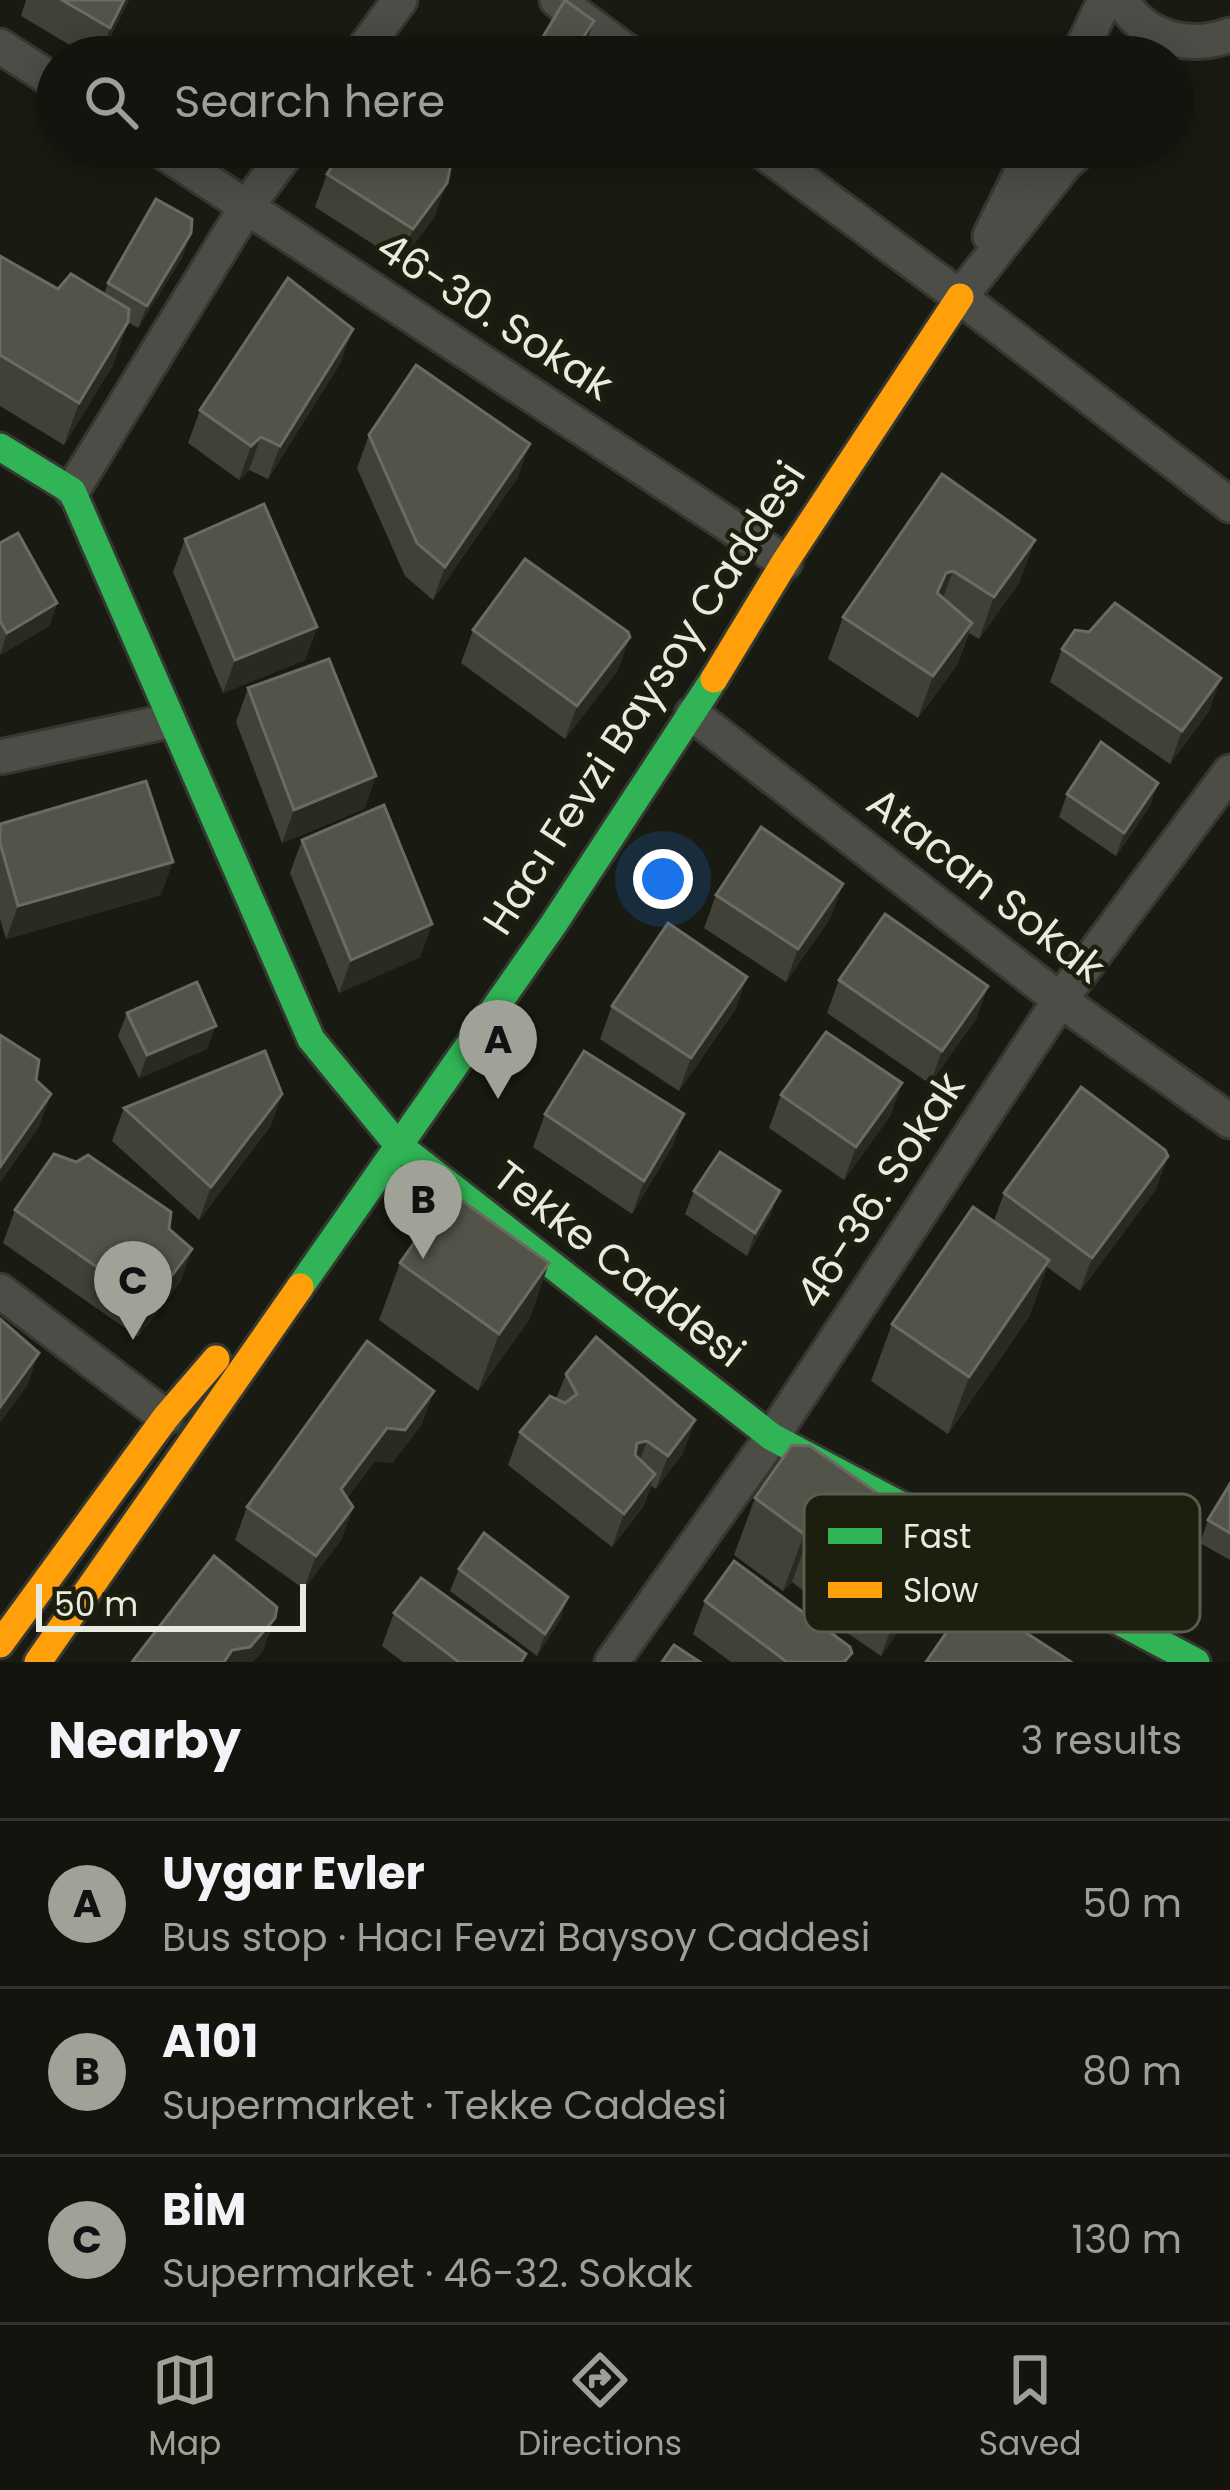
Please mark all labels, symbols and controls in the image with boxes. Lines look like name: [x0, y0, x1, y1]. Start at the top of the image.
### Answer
search box: [36, 36, 1194, 168]
icon: search: [78, 69, 144, 135]
text: Search here: [174, 70, 445, 133]
street label: 46-30. Sokak: [365, 218, 625, 415]
street label: Hacı Fevzi Baysoy Caddesi: [469, 450, 819, 946]
street label: Atacan Sokak: [855, 773, 1118, 997]
your location: [633, 849, 693, 909]
pin: A: [459, 1000, 537, 1099]
street label: 46-36. Sokak: [781, 1060, 979, 1320]
street label: Tekke Caddesi: [481, 1147, 757, 1381]
pin: B: [384, 1160, 462, 1259]
pin: C: [94, 1241, 172, 1340]
legend: [804, 1494, 1200, 1632]
text: Fast: [903, 1513, 971, 1560]
text: Slow: [903, 1567, 979, 1614]
scale bar: [36, 1578, 306, 1631]
text: 50 m: [54, 1581, 138, 1628]
text: Nearby: [48, 1704, 241, 1776]
text: 3 results: [1020, 1713, 1182, 1768]
text: Uygar Evler: [162, 1842, 425, 1905]
text: A: [73, 1876, 101, 1931]
text: 50 m: [1082, 1876, 1182, 1931]
text: Bus stop · Hacı Fevzi Baysoy Caddesi: [162, 1910, 870, 1965]
text: A101: [162, 2010, 258, 2073]
text: B: [74, 2044, 100, 2099]
text: 80 m: [1082, 2044, 1182, 2099]
text: Supermarket · Tekke Caddesi: [162, 2078, 727, 2133]
text: BİM: [162, 2178, 246, 2241]
text: C: [72, 2212, 102, 2267]
text: 130 m: [1071, 2212, 1182, 2267]
text: Supermarket · 46-32. Sokak: [162, 2246, 693, 2301]
tab: Map: [148, 2347, 221, 2469]
tab: Directions: [518, 2347, 682, 2469]
tab: Saved: [979, 2347, 1082, 2469]

